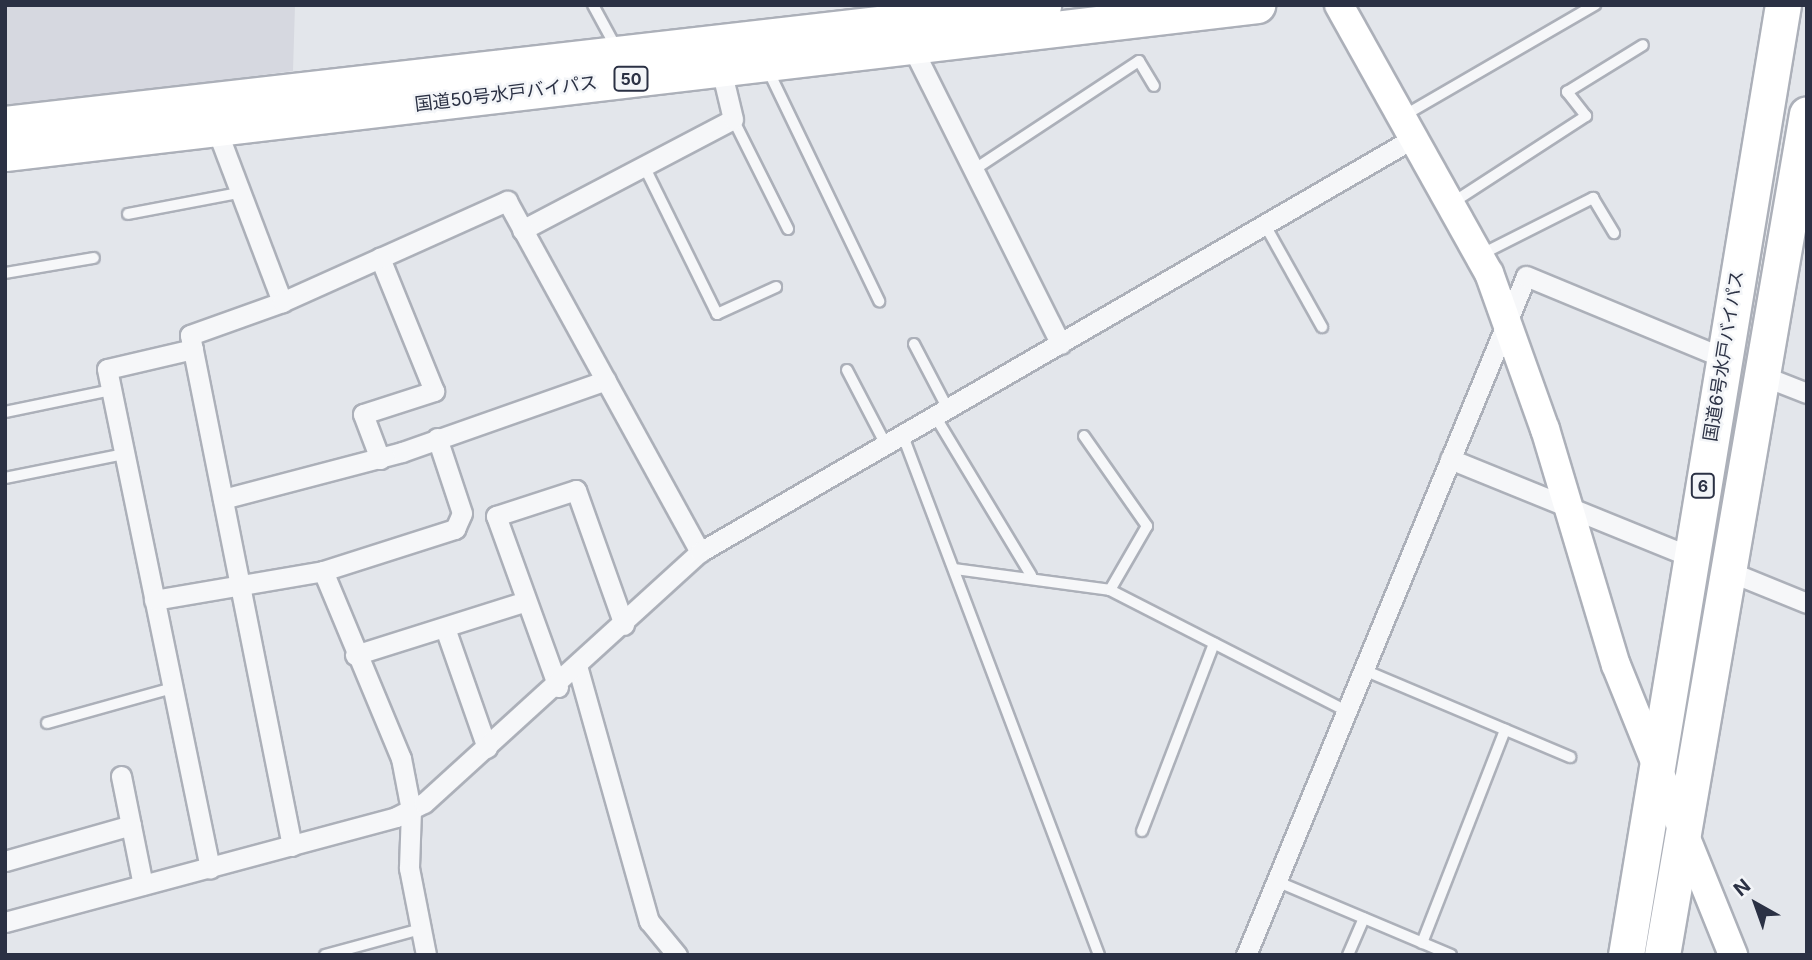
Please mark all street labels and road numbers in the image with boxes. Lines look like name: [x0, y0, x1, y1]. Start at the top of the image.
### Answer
road number: 50: [612, 66, 650, 92]
street label: 国道50号水戸バイパス: [413, 72, 599, 116]
street label: 国道6号水戸バイパス: [1700, 269, 1748, 443]
road number: 6: [1691, 474, 1715, 499]

